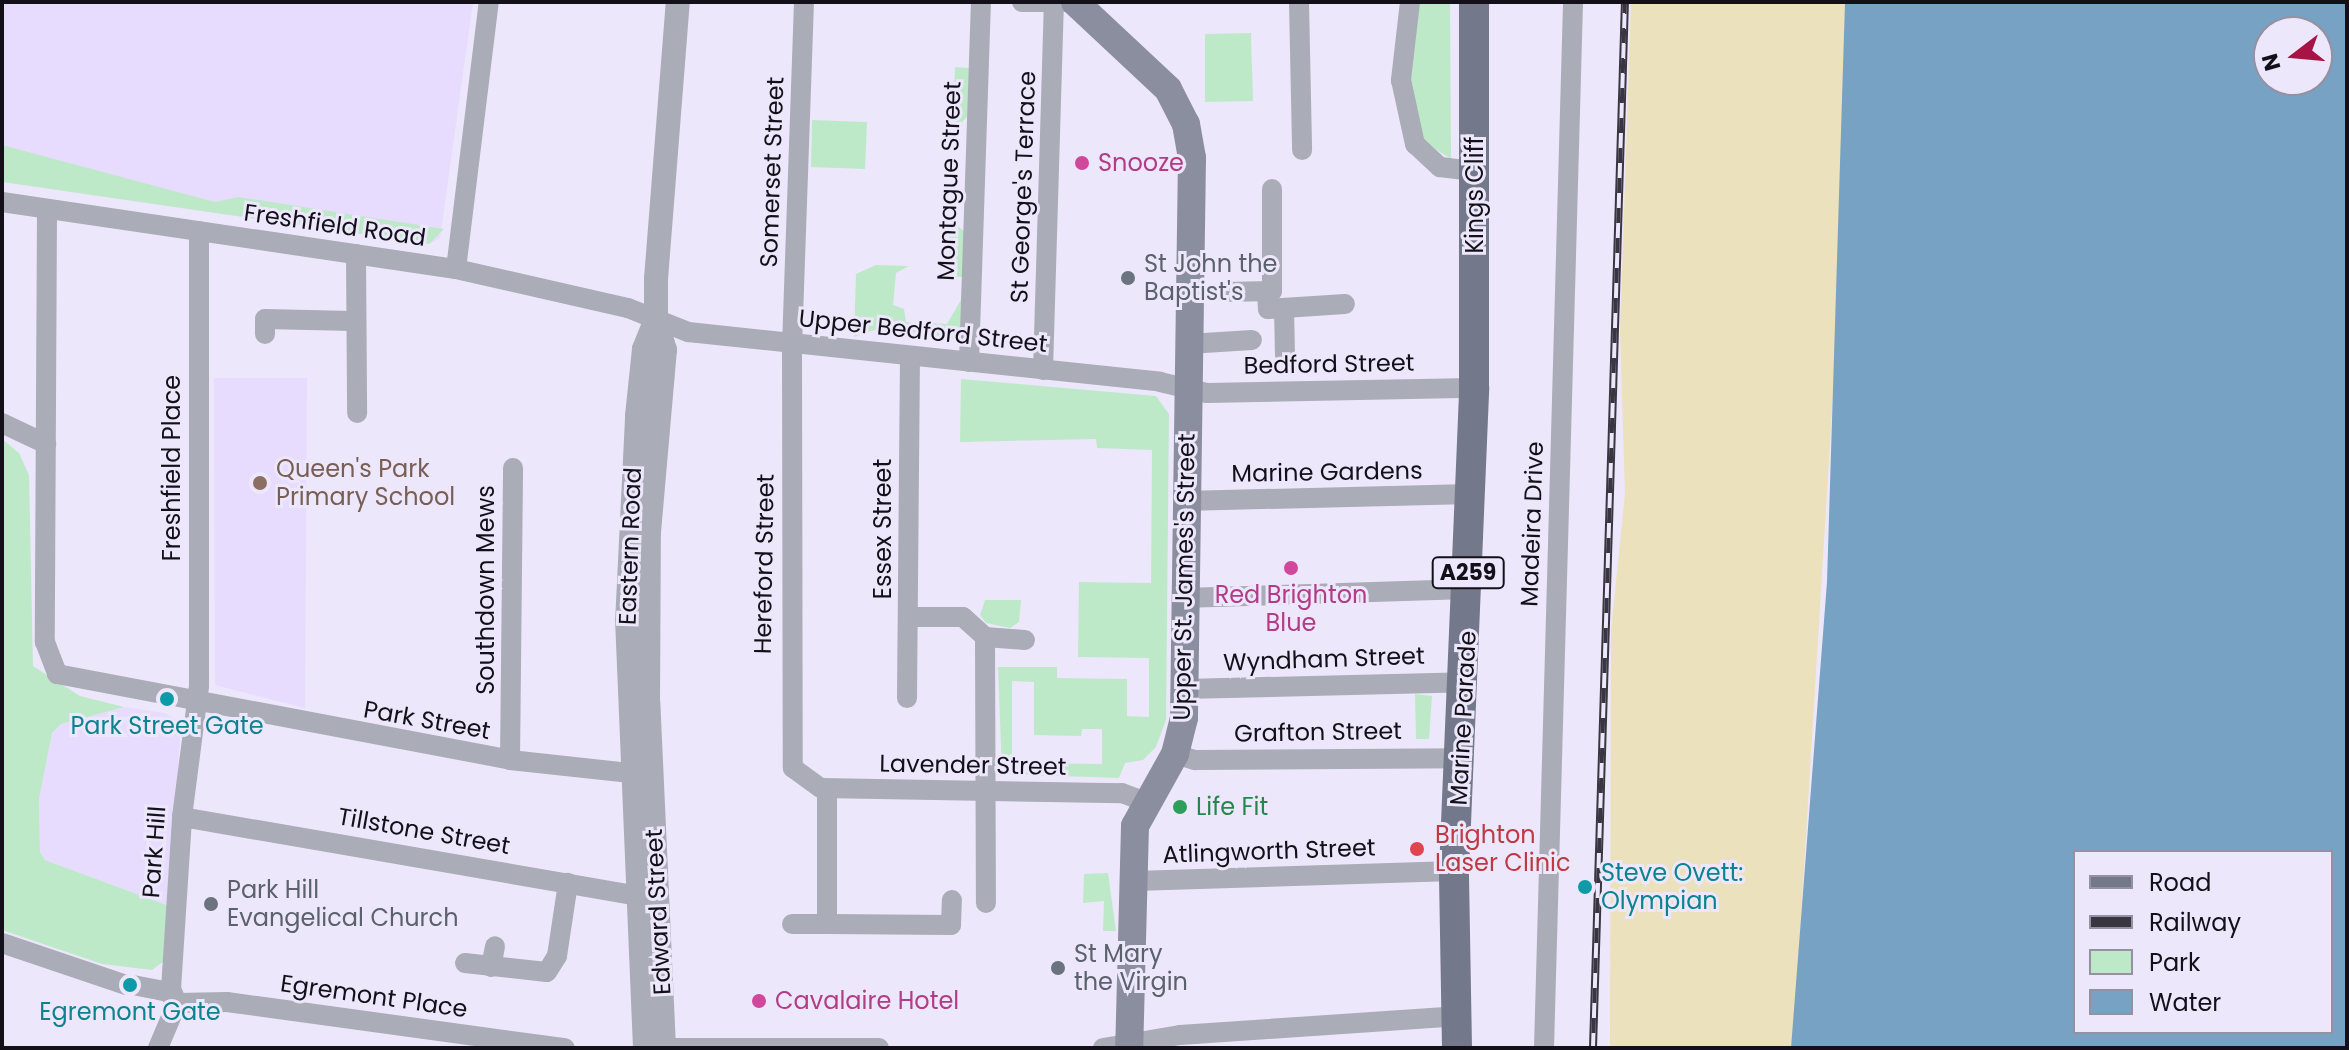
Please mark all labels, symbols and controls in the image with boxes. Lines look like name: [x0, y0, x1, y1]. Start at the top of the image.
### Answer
north arrow: [2253, 16, 2333, 96]
text: N: [2254, 50, 2289, 74]
street label: St George's Terrace: [1005, 70, 1041, 304]
street label: Somerset Street: [754, 76, 790, 268]
street label: Montague Street: [931, 81, 967, 281]
street label: Kings Cliff: [1461, 137, 1489, 253]
place label: Snooze: [1098, 149, 1184, 177]
marker: Snooze: [1073, 154, 1091, 172]
street label: Freshfield Road: [242, 198, 428, 252]
place label: St John the Baptist's: [1144, 250, 1277, 306]
marker: St John the Baptist's: [1119, 269, 1137, 287]
street label: Upper Bedford Street: [797, 304, 1049, 358]
street label: Bedford Street: [1243, 348, 1415, 380]
street label: Freshfield Place: [158, 375, 186, 561]
street label: Upper St. James's Street: [1167, 433, 1201, 721]
street label: Madeira Drive: [1515, 441, 1549, 607]
place label: Queen's Park Primary School: [276, 455, 455, 511]
street label: Marine Gardens: [1231, 456, 1423, 488]
street label: Essex Street: [869, 459, 897, 599]
street label: Eastern Road: [613, 467, 647, 625]
marker: Queen's Park Primary School: [251, 474, 269, 492]
street label: Hereford Street: [748, 474, 780, 654]
street label: Southdown Mews: [472, 485, 500, 695]
road number: A259: [1430, 555, 1506, 591]
marker: Red Brighton Blue: [1282, 559, 1300, 577]
place label: Red Brighton Blue: [1215, 581, 1367, 637]
street label: Marine Parade: [1444, 630, 1482, 806]
street label: Wyndham Street: [1223, 641, 1425, 677]
marker: Park Street Gate: [158, 690, 176, 708]
street label: Park Street: [361, 695, 493, 745]
place label: Park Street Gate: [70, 712, 264, 740]
street label: Grafton Street: [1234, 716, 1402, 748]
street label: Lavender Street: [879, 749, 1067, 781]
place label: Life Fit: [1196, 793, 1268, 821]
marker: Life Fit: [1171, 798, 1189, 816]
street label: Tillstone Street: [336, 802, 512, 860]
street label: Park Hill: [136, 805, 172, 899]
place label: Brighton Laser Clinic: [1435, 821, 1571, 877]
street label: Edward Street: [639, 828, 677, 996]
street label: Atlingworth Street: [1162, 833, 1376, 869]
marker: Brighton Laser Clinic: [1406, 838, 1428, 860]
legend: [2073, 850, 2333, 1034]
place label: Steve Ovett: Olympian: [1601, 859, 1743, 915]
text: Road: [2149, 866, 2211, 899]
place label: Park Hill Evangelical Church: [227, 876, 459, 932]
marker: Steve Ovett: Olympian: [1576, 878, 1594, 896]
marker: Park Hill Evangelical Church: [202, 895, 220, 913]
text: Railway: [2149, 906, 2241, 939]
place label: St Mary the Virgin: [1074, 940, 1188, 996]
text: Park: [2149, 946, 2200, 979]
marker: St Mary the Virgin: [1049, 959, 1067, 977]
street label: Egremont Place: [279, 969, 469, 1023]
marker: Egremont Gate: [121, 976, 139, 994]
text: Water: [2149, 986, 2221, 1019]
place label: Cavalaire Hotel: [775, 987, 959, 1015]
marker: Cavalaire Hotel: [750, 992, 768, 1010]
place label: Egremont Gate: [39, 998, 221, 1026]

